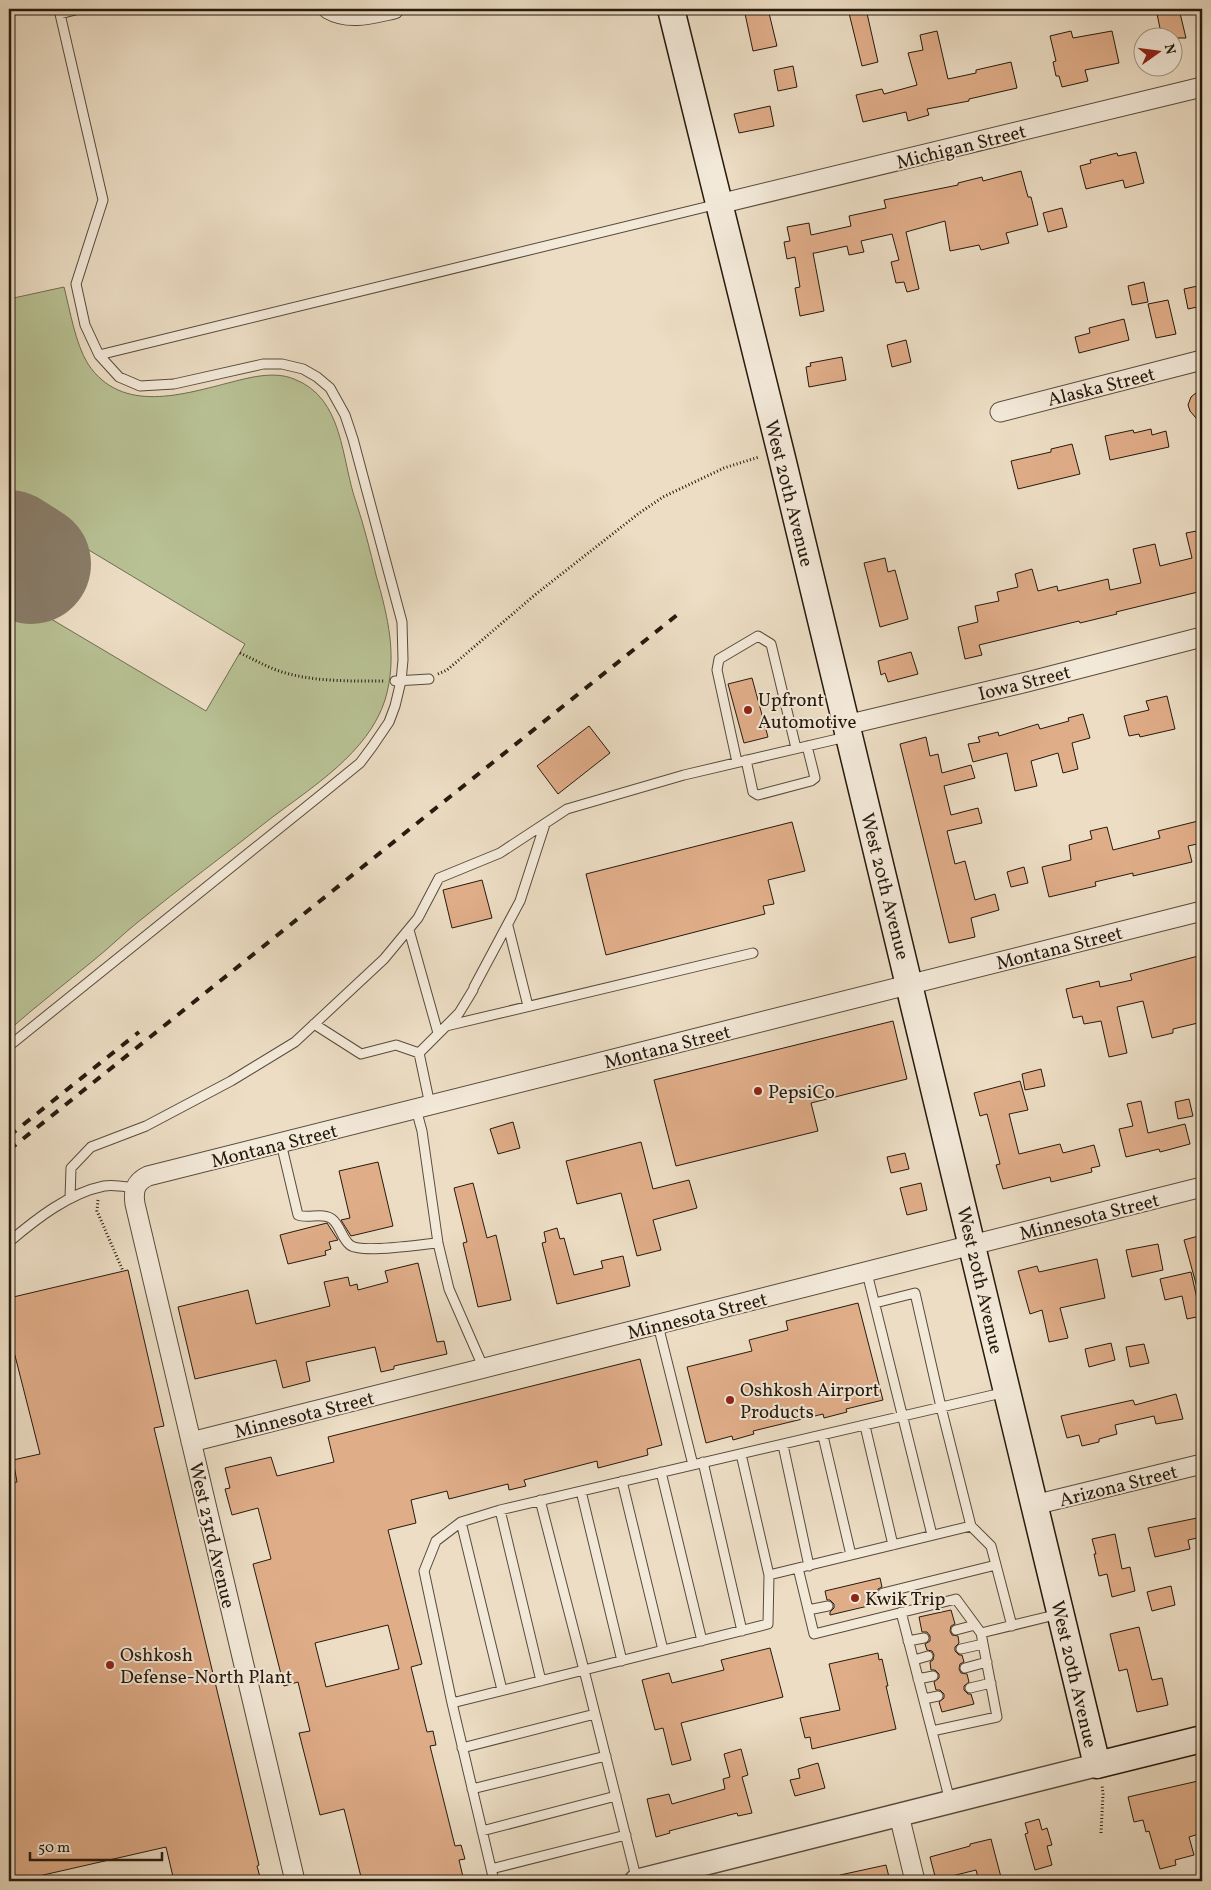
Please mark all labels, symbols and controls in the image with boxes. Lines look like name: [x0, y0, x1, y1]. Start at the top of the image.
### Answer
north arrow: [1134, 28, 1184, 78]
text: N: [1159, 42, 1180, 56]
street label: Michigan Street: [894, 119, 1029, 177]
street label: Alaska Street: [1045, 362, 1158, 414]
street label: West 20th Avenue: [757, 417, 819, 570]
street label: Iowa Street: [976, 660, 1074, 708]
place label: Upfront Automotive: [758, 688, 856, 736]
marker: Upfront Automotive: [742, 704, 754, 716]
street label: West 20th Avenue: [853, 810, 915, 963]
street label: Montana Street: [994, 921, 1126, 977]
street label: Montana Street: [602, 1020, 734, 1076]
place label: PepsiCo: [768, 1080, 835, 1106]
marker: PepsiCo: [752, 1085, 764, 1097]
street label: Montana Street: [209, 1119, 341, 1175]
street label: Minnesota Street: [1017, 1188, 1162, 1248]
street label: West 20th Avenue: [949, 1204, 1009, 1357]
street label: Minnesota Street: [625, 1287, 770, 1347]
place label: Oshkosh Airport Products: [740, 1378, 880, 1426]
street label: Minnesota Street: [232, 1386, 377, 1446]
marker: Oshkosh Airport Products: [724, 1394, 736, 1406]
street label: West 23rd Avenue: [182, 1460, 240, 1611]
street label: Arizona Street: [1057, 1460, 1181, 1514]
place label: Kwik Trip: [865, 1587, 946, 1613]
marker: Kwik Trip: [849, 1592, 861, 1604]
street label: West 20th Avenue: [1043, 1598, 1103, 1751]
place label: Oshkosh Defense-North Plant: [120, 1643, 293, 1691]
marker: Oshkosh Defense-North Plant: [104, 1659, 116, 1671]
scale bar: [30, 1830, 162, 1862]
text: 50 m: [38, 1838, 70, 1859]

